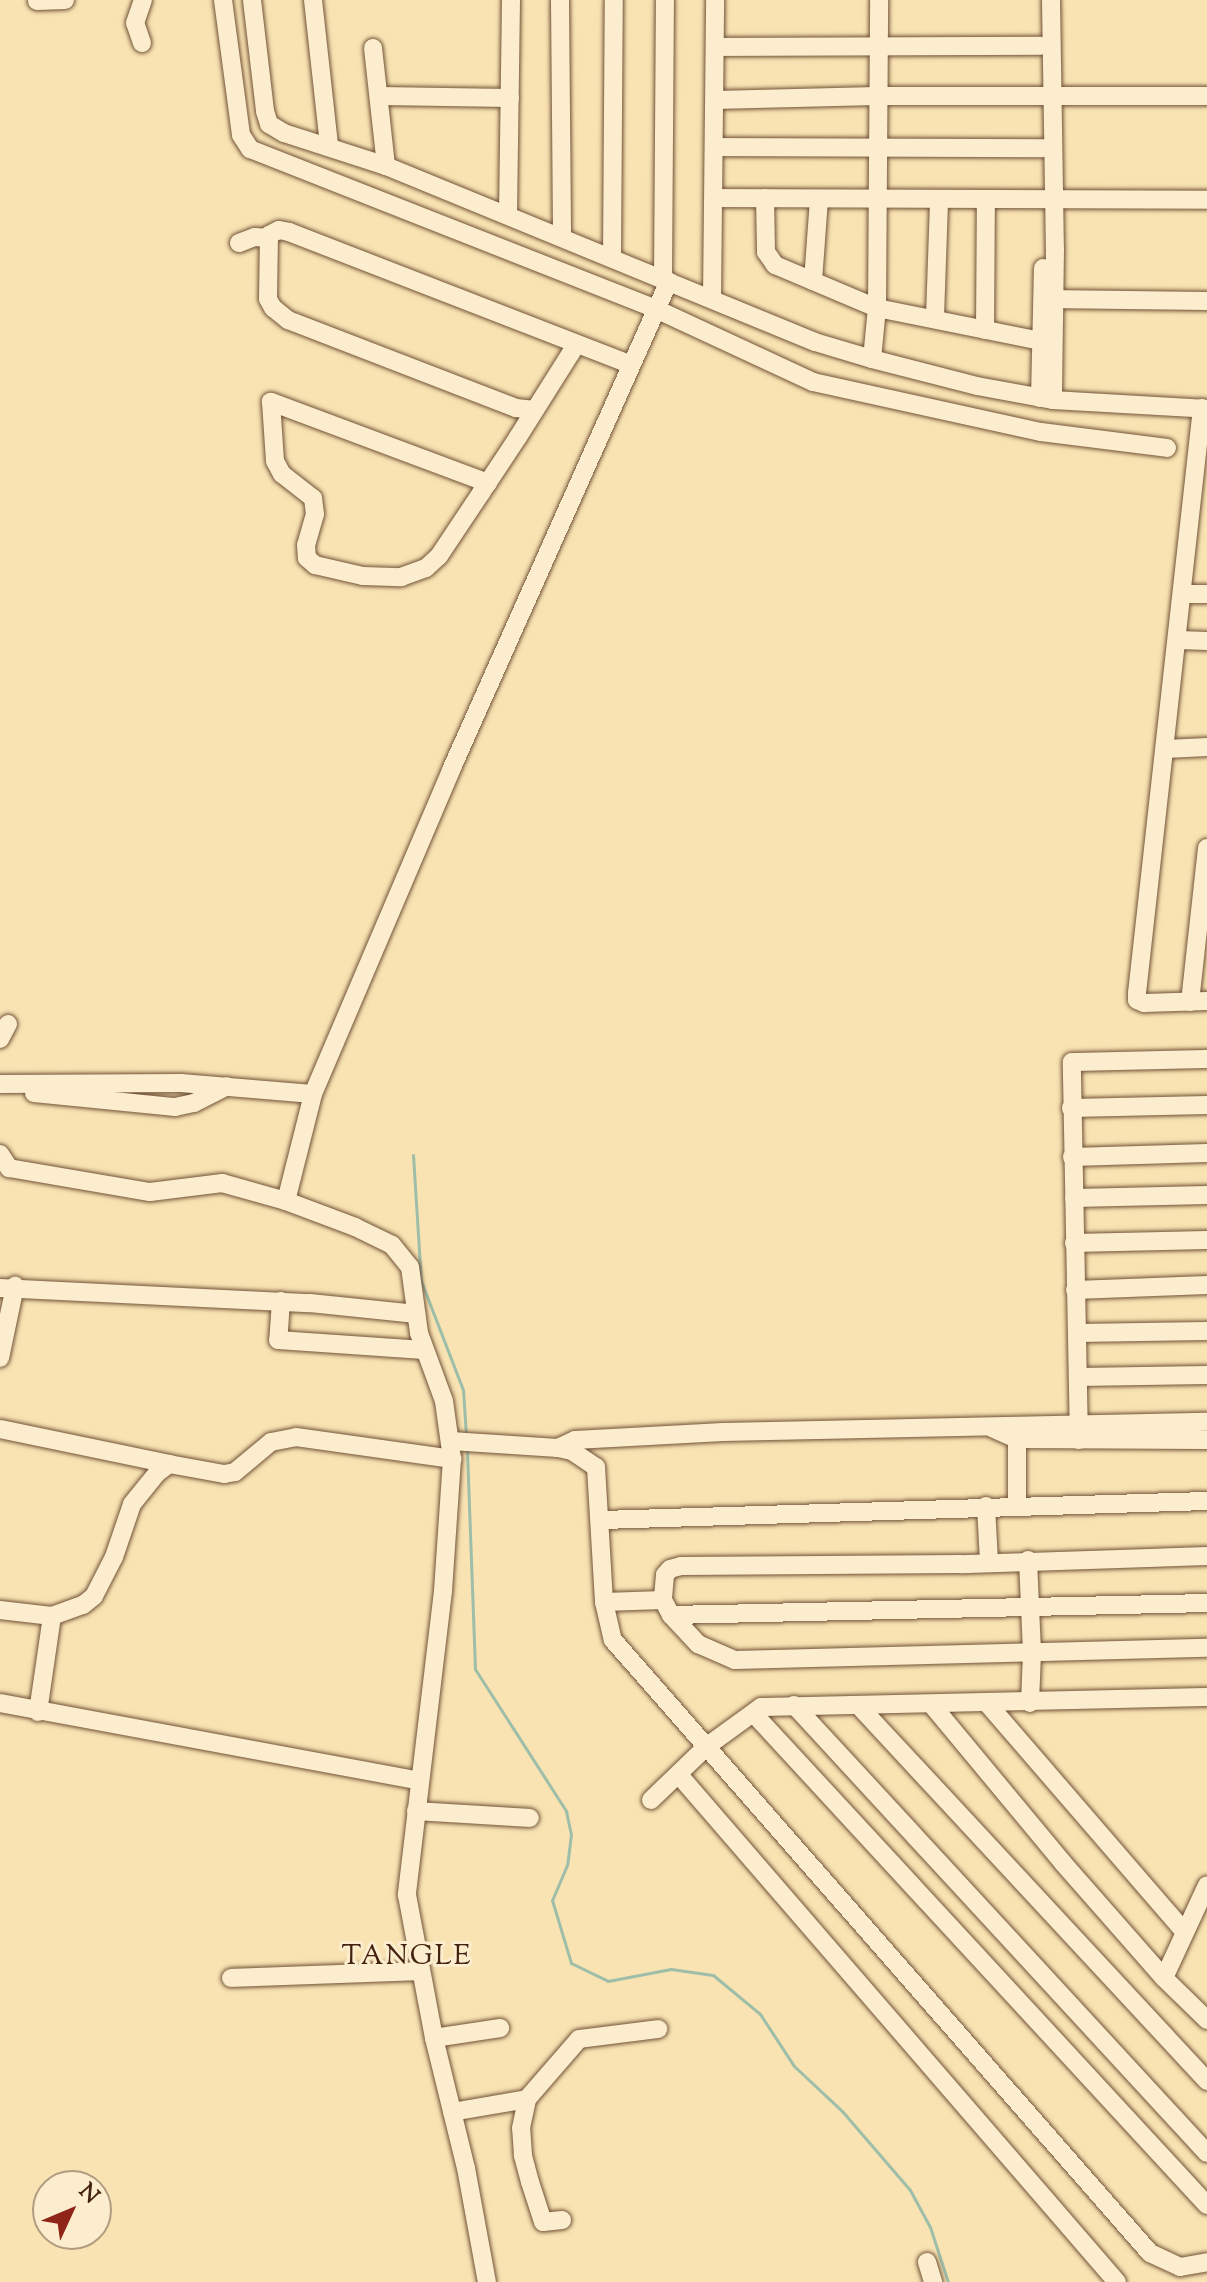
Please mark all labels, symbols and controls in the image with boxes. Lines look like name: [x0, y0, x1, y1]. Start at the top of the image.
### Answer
district label: TANGLE: [342, 1940, 472, 1974]
north arrow: [32, 2170, 112, 2250]
text: N: [70, 2177, 105, 2212]

